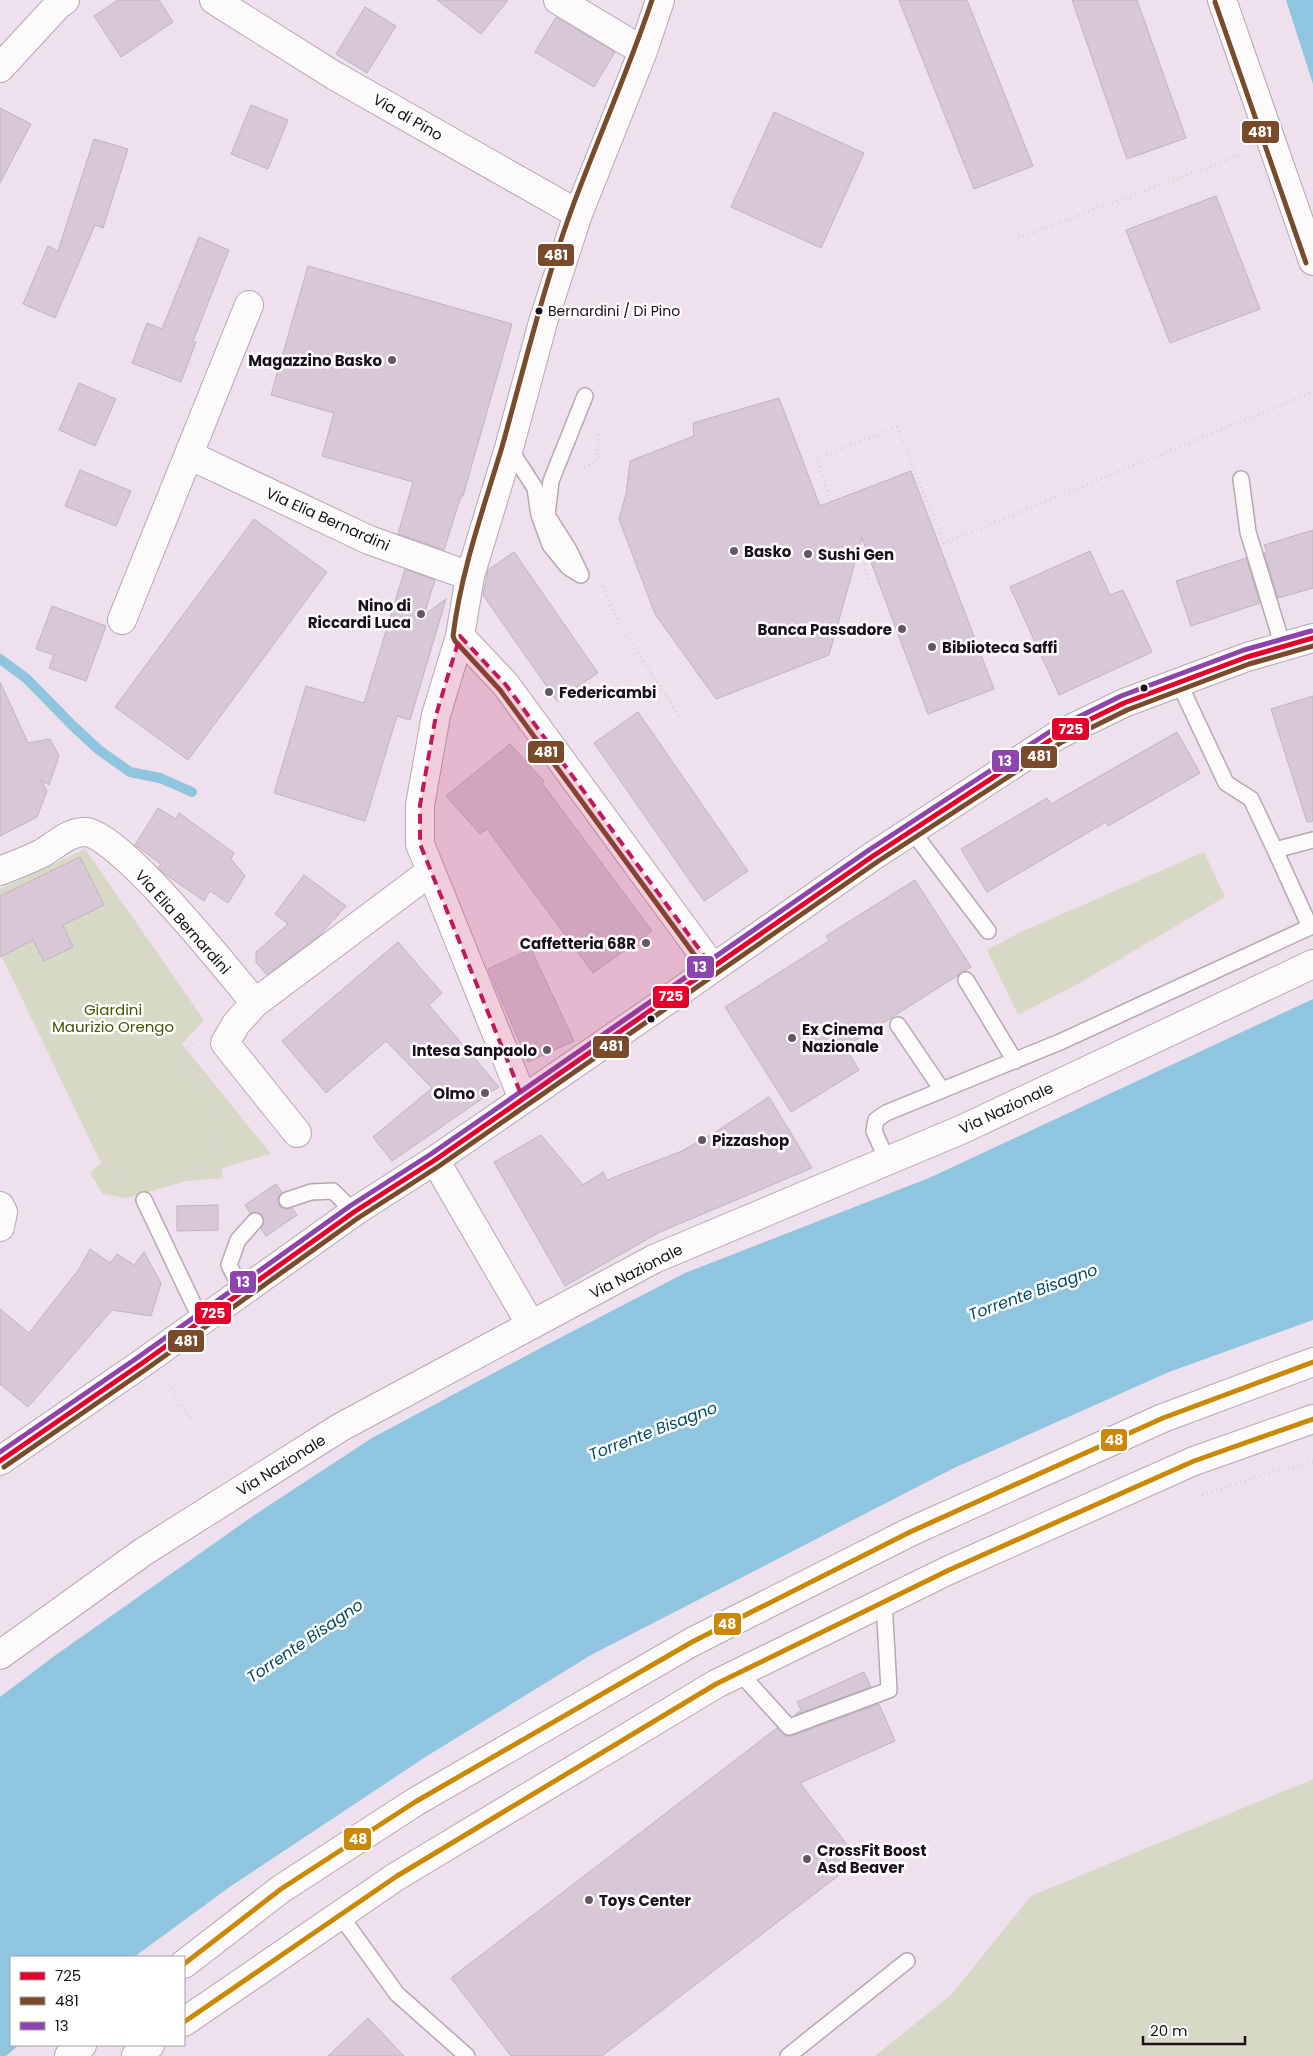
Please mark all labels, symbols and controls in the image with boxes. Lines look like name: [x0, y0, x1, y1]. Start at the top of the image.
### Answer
street label: Via di Pino: [369, 89, 447, 145]
line badge: 481: [1241, 120, 1280, 144]
text: 481: [1248, 122, 1272, 142]
line badge: 481: [537, 243, 575, 267]
text: 481: [544, 245, 568, 265]
place label: Bernardini / Di Pino: [548, 301, 680, 321]
marker: Bernardini / Di Pino: [534, 306, 544, 316]
place label: Magazzino Basko: [248, 350, 382, 371]
marker: Magazzino Basko: [386, 354, 398, 366]
street label: Via Elia Bernardini: [263, 482, 393, 556]
place label: Basko: [744, 541, 792, 562]
place label: Sushi Gen: [818, 544, 894, 565]
marker: Basko: [728, 545, 740, 557]
marker: Sushi Gen: [802, 548, 814, 560]
place label: Nino di Riccardi Luca: [308, 595, 411, 633]
marker: Nino di Riccardi Luca: [415, 608, 427, 620]
place label: Banca Passadore: [758, 619, 892, 640]
marker: Banca Passadore: [896, 623, 908, 635]
place label: Biblioteca Saffi: [942, 637, 1057, 658]
marker: Biblioteca Saffi: [926, 641, 938, 653]
place label: Federicambi: [559, 682, 656, 703]
unlabelled marker: [1139, 683, 1149, 693]
marker: Federicambi: [543, 686, 555, 698]
line badge: 725: [1051, 717, 1090, 741]
text: 725: [1059, 719, 1083, 739]
line badge: 481: [527, 740, 565, 764]
text: 481: [534, 742, 558, 762]
line badge: 481: [1020, 745, 1058, 769]
text: 481: [1027, 746, 1051, 766]
line badge: 13: [991, 749, 1020, 773]
text: 13: [998, 751, 1012, 771]
street label: Via Elia Bernardini: [130, 865, 236, 979]
place label: Caffetteria 68R: [520, 933, 636, 954]
marker: Caffetteria 68R: [640, 937, 652, 949]
line badge: 13: [686, 955, 715, 979]
text: 13: [693, 957, 707, 977]
line badge: 725: [652, 985, 690, 1009]
text: 725: [659, 986, 683, 1006]
park label: Giardini Maurizio Orengo: [52, 999, 174, 1037]
unlabelled marker: [646, 1014, 656, 1024]
place label: Ex Cinema Nazionale: [802, 1019, 883, 1057]
marker: Ex Cinema Nazionale: [786, 1032, 798, 1044]
line badge: 481: [592, 1035, 630, 1059]
text: 481: [599, 1036, 623, 1056]
place label: Intesa Sanpaolo: [412, 1040, 537, 1061]
marker: Intesa Sanpaolo: [541, 1044, 553, 1056]
street label: Via Nazionale: [956, 1077, 1056, 1139]
place label: Olmo: [433, 1083, 475, 1104]
marker: Olmo: [479, 1087, 491, 1099]
place label: Pizzashop: [712, 1130, 789, 1151]
marker: Pizzashop: [696, 1134, 708, 1146]
street label: Via Nazionale: [586, 1239, 686, 1303]
water label: Torrente Bisagno: [965, 1258, 1101, 1326]
line badge: 13: [229, 1270, 257, 1294]
text: 13: [236, 1272, 250, 1292]
line badge: 725: [194, 1301, 232, 1325]
text: 725: [201, 1303, 225, 1323]
line badge: 481: [167, 1329, 205, 1353]
text: 481: [174, 1331, 198, 1351]
water label: Torrente Bisagno: [586, 1396, 720, 1466]
line badge: 48: [1100, 1428, 1128, 1452]
street label: Via Nazionale: [232, 1429, 330, 1501]
text: 48: [1105, 1430, 1123, 1450]
water label: Torrente Bisagno: [242, 1594, 368, 1688]
line badge: 48: [713, 1612, 742, 1636]
text: 48: [718, 1614, 736, 1634]
line badge: 48: [343, 1827, 372, 1851]
text: 48: [349, 1829, 367, 1849]
place label: CrossFit Boost Asd Beaver: [817, 1840, 927, 1878]
marker: CrossFit Boost Asd Beaver: [801, 1853, 813, 1865]
place label: Toys Center: [599, 1890, 692, 1911]
marker: Toys Center: [583, 1894, 595, 1906]
legend: [10, 1956, 185, 2046]
text: 725: [55, 1965, 81, 1986]
text: 481: [55, 1990, 79, 2011]
scale bar: [1143, 2014, 1246, 2046]
text: 13: [55, 2015, 69, 2036]
text: 20 m: [1150, 2020, 1188, 2041]

